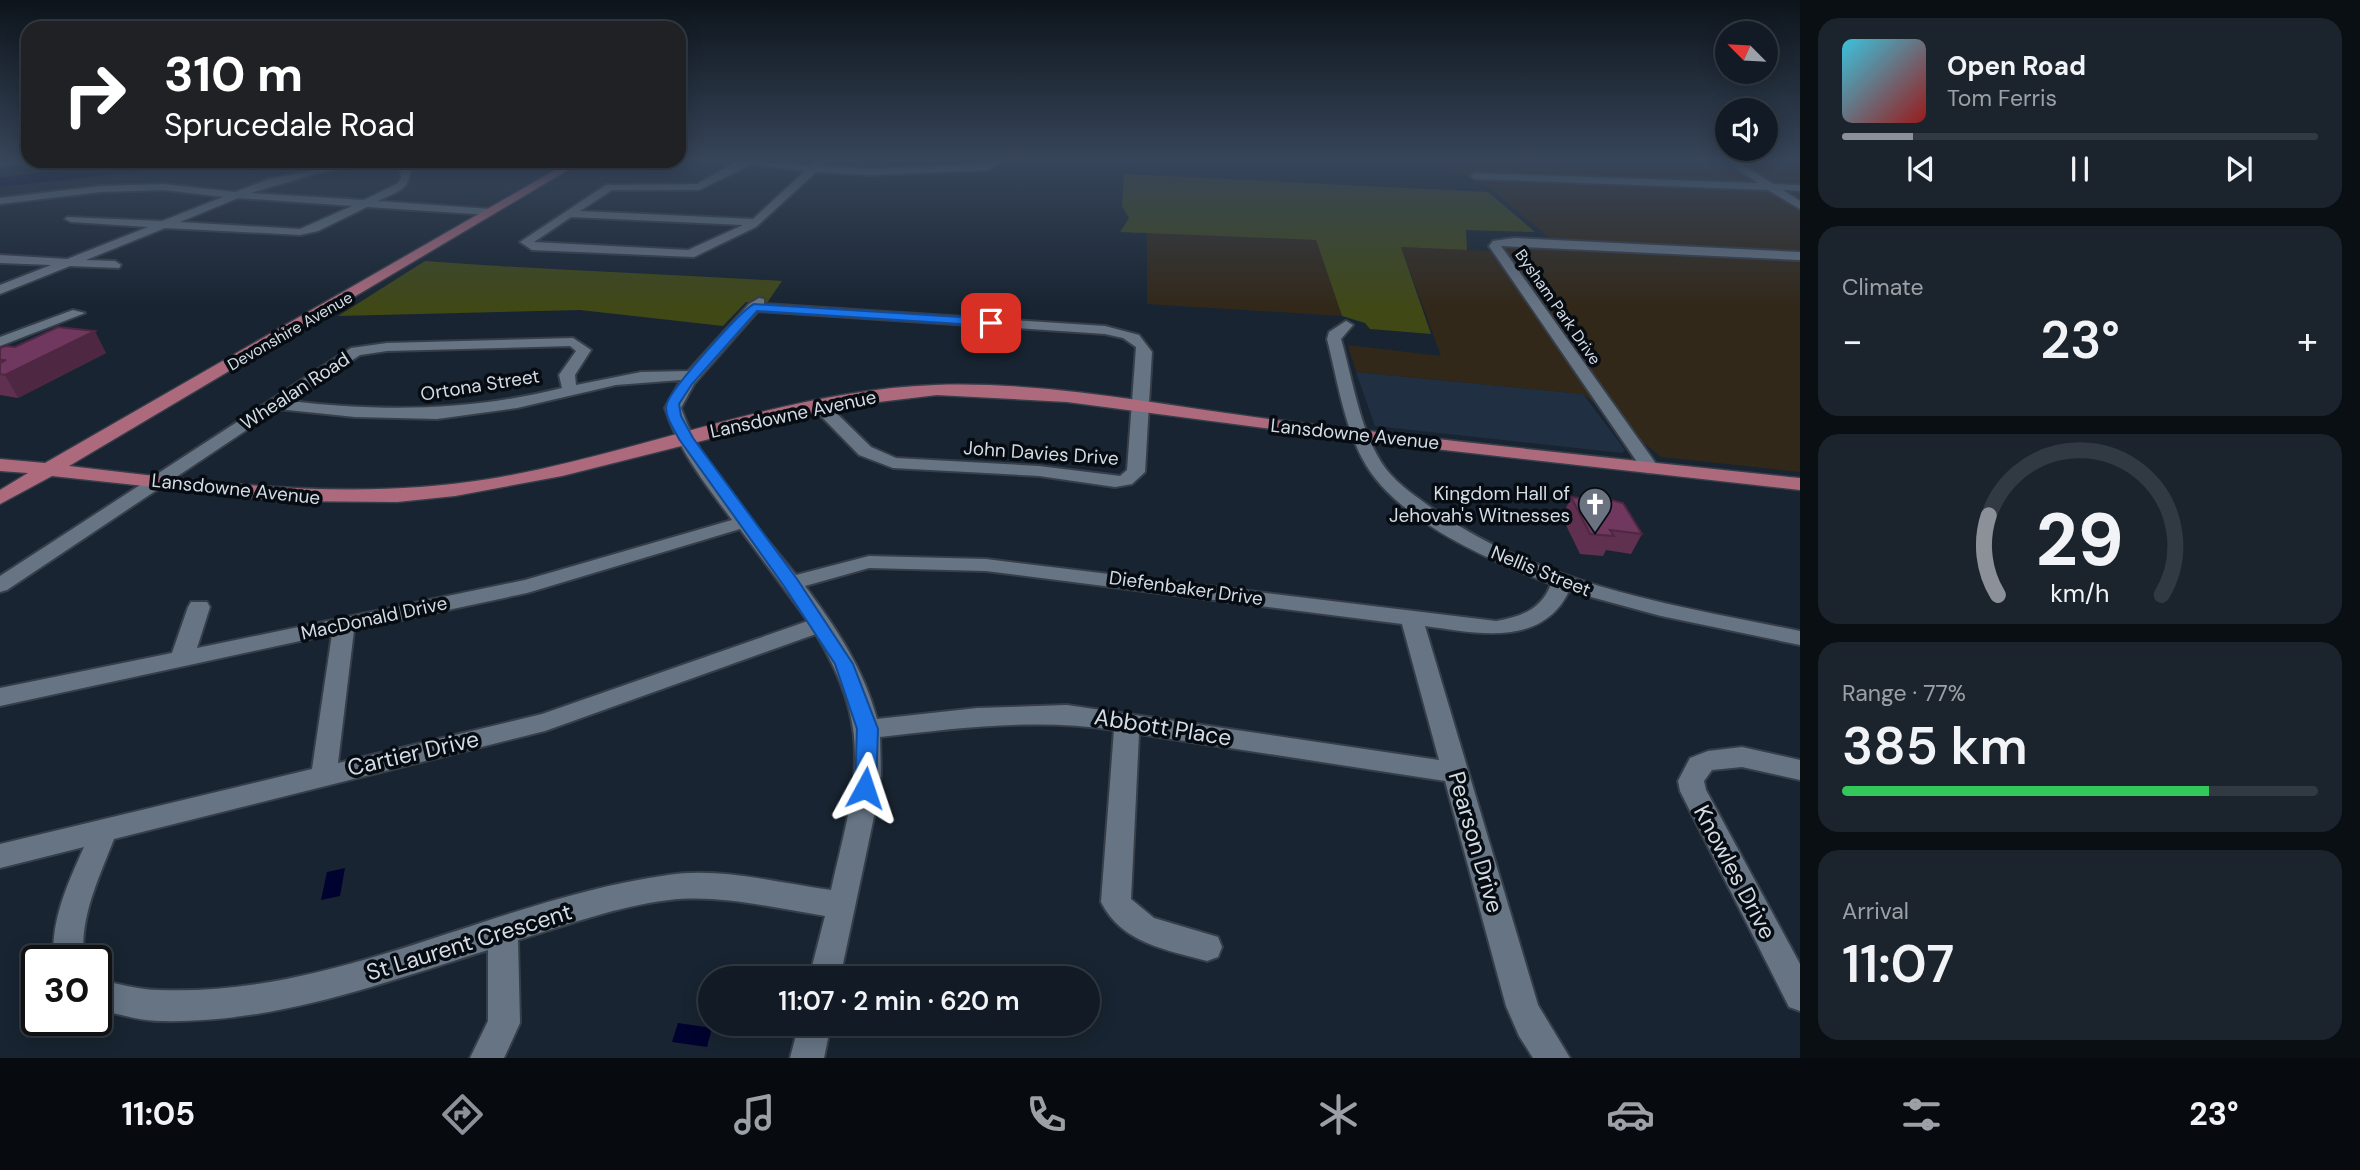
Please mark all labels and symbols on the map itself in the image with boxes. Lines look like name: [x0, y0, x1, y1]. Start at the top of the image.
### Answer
north arrow: [1715, 21, 1778, 84]
street label: Bysham Park Drive: [1510, 245, 1606, 369]
street label: Devonshire Avenue: [224, 287, 356, 375]
pin: [961, 293, 1021, 353]
street label: Whealan Road: [236, 346, 354, 436]
street label: Ortona Street: [419, 363, 541, 407]
street label: Lansdowne Avenue: [708, 384, 878, 444]
street label: Lansdowne Avenue: [1269, 413, 1441, 455]
street label: John Davies Drive: [962, 435, 1120, 471]
street label: Lansdowne Avenue: [150, 468, 322, 510]
place label: Kingdom Hall of Jehovah's Witnesses: [1389, 481, 1570, 528]
church icon: Kingdom Hall of Jehovah's Witnesses: [1576, 485, 1614, 534]
street label: Nellis Street: [1487, 540, 1595, 602]
street label: Diefenbaker Drive: [1107, 565, 1265, 611]
street label: MacDonald Drive: [299, 590, 449, 646]
street label: Abbott Place: [1092, 701, 1234, 753]
street label: Cartier Drive: [344, 723, 482, 783]
position arrow: [828, 751, 902, 825]
street label: Pearson Drive: [1441, 768, 1511, 916]
street label: Knowles Drive: [1687, 800, 1783, 944]
street label: St Laurent Crescent: [363, 896, 575, 988]
speed limit sign: 30: [21, 945, 112, 1036]

